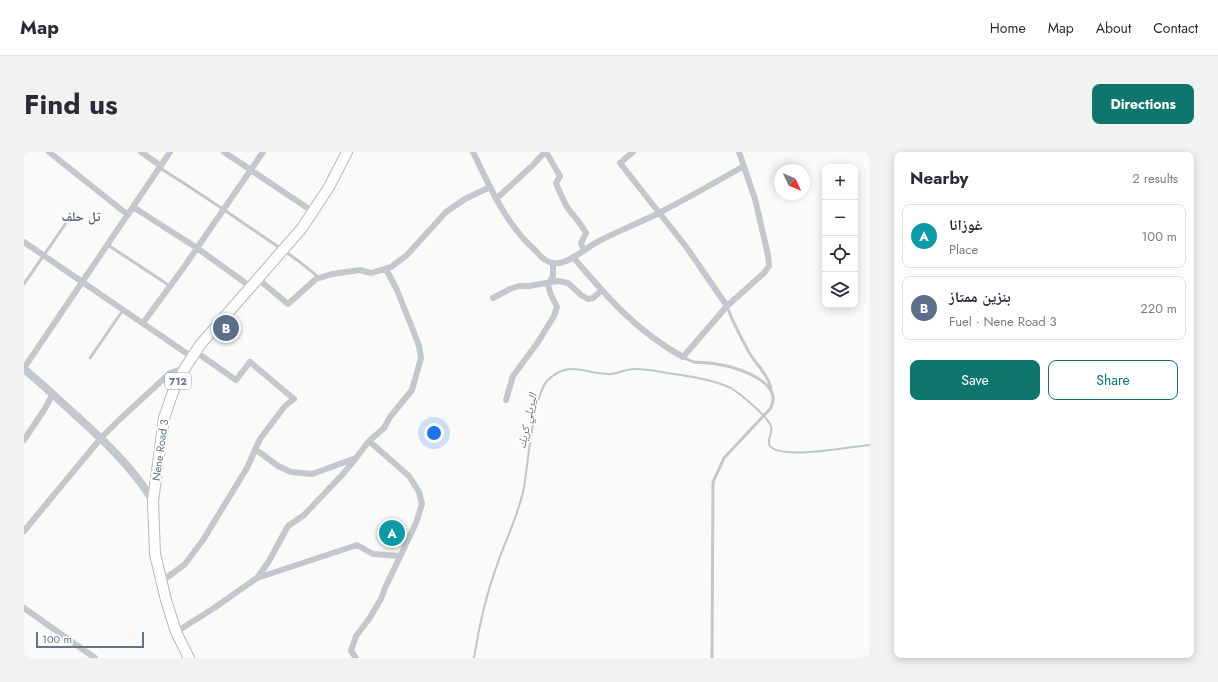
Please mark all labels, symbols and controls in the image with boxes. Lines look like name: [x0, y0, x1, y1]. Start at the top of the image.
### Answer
text: Map: [20, 14, 59, 41]
text: Home: [990, 18, 1026, 38]
text: Map: [1048, 18, 1074, 38]
text: About: [1096, 18, 1131, 38]
text: Contact: [1153, 18, 1198, 38]
text: Find us: [24, 84, 118, 125]
button: Directions: [1092, 84, 1194, 124]
north arrow: [774, 164, 810, 200]
map controls: [822, 164, 858, 308]
button: +: [822, 164, 858, 200]
text: Nearby: [910, 166, 968, 190]
text: 2 results: [1132, 169, 1178, 188]
button: −: [822, 200, 858, 236]
district label: تل حلف: [62, 207, 101, 226]
text: غوزانا: [949, 214, 982, 236]
text: A: [919, 227, 929, 246]
text: 100 m: [1142, 227, 1177, 246]
button: locate: [822, 236, 858, 272]
text: Place: [949, 240, 978, 259]
button: layers: [822, 272, 858, 308]
text: بنزين ممتاز: [949, 286, 1011, 308]
text: B: [920, 299, 928, 318]
text: 220 m: [1140, 299, 1177, 318]
text: Fuel · Nene Road 3: [949, 312, 1057, 331]
pin: B: [213, 313, 239, 343]
button: Save: [910, 360, 1040, 400]
button: Share: [1048, 360, 1178, 400]
road number: 712: [165, 373, 191, 389]
water label: اليريلي كريك: [512, 391, 543, 451]
street label: Nene Road 3: [148, 418, 172, 482]
your location: [424, 423, 444, 443]
pin: A: [379, 518, 405, 548]
scale bar: [36, 630, 144, 649]
text: 100 m: [42, 631, 72, 647]

